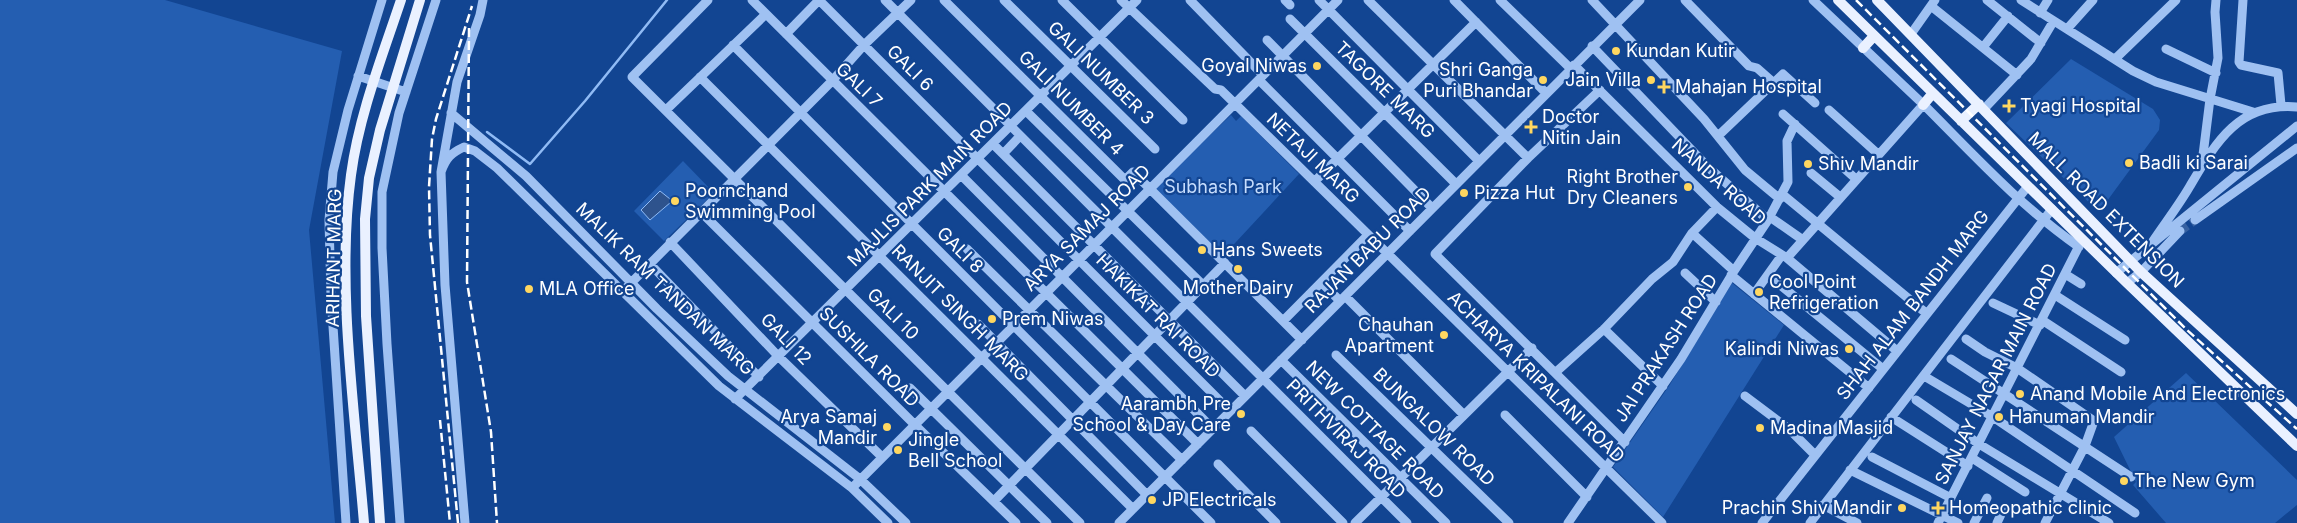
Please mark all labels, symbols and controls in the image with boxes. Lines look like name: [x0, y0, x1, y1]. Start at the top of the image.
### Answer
street label: GALI NUMBER 3: [1044, 17, 1159, 129]
street label: TAGORE MARG: [1331, 37, 1439, 142]
street label: GALI 6: [883, 40, 938, 95]
place label: Kundan Kutir: [1626, 40, 1735, 61]
marker: Kundan Kutir: [1610, 45, 1622, 57]
street label: GALI NUMBER 4: [1015, 46, 1128, 159]
place label: Goyal Niwas: [1201, 55, 1307, 76]
street label: GALI 7: [832, 58, 887, 112]
place label: Shri Ganga Puri Bhandar: [1423, 59, 1533, 101]
marker: Goyal Niwas: [1311, 60, 1323, 72]
place label: Jain Villa: [1565, 69, 1641, 90]
marker: Shri Ganga Puri Bhandar: [1537, 74, 1549, 86]
marker: Jain Villa: [1645, 74, 1657, 86]
place label: Mahajan Hospital: [1675, 76, 1822, 97]
marker: Mahajan Hospital: [1657, 80, 1671, 94]
place label: Tyagi Hospital: [2020, 95, 2141, 116]
street label: MAJLIS PARK MAIN ROAD: [843, 97, 1016, 270]
marker: Tyagi Hospital: [2002, 99, 2016, 113]
place label: Doctor Nitin Jain: [1542, 106, 1621, 148]
street label: NETAJI MARG: [1263, 108, 1364, 207]
marker: Doctor Nitin Jain: [1524, 120, 1538, 134]
street label: MALL ROAD EXTENSION: [2024, 127, 2189, 292]
street label: NANDA ROAD: [1668, 134, 1771, 229]
place label: Badli ki Sarai: [2139, 152, 2248, 173]
place label: Shiv Mandir: [1818, 153, 1919, 174]
marker: Badli ki Sarai: [2123, 157, 2135, 169]
marker: Shiv Mandir: [1802, 158, 1814, 170]
street label: ARYA SAMAJ ROAD: [1019, 160, 1154, 295]
place label: Right Brother Dry Cleaners: [1567, 166, 1678, 208]
park label: Subhash Park: [1164, 176, 1282, 197]
place label: Poornchand Swimming Pool: [685, 180, 816, 222]
marker: Right Brother Dry Cleaners: [1682, 181, 1694, 193]
street label: RAJAN BABU ROAD: [1300, 182, 1435, 317]
place label: Pizza Hut: [1474, 182, 1555, 203]
marker: Pizza Hut: [1458, 187, 1470, 199]
street label: ARIHANT MARG: [322, 189, 345, 327]
marker: Poornchand Swimming Pool: [669, 195, 681, 207]
street label: MALIK RAM TANDAN MARG: [572, 198, 759, 379]
street label: SHAH ALAM BANDH MARG: [1832, 206, 1993, 404]
street label: GALI 8: [933, 222, 988, 277]
place label: Hans Sweets: [1212, 239, 1323, 260]
street label: RANJIT SINGH MARG: [888, 240, 1033, 385]
marker: Hans Sweets: [1196, 244, 1208, 256]
street label: HAKIKAT RAI ROAD: [1092, 249, 1225, 382]
street label: SANJAY NAGAR MAIN ROAD: [1930, 260, 2061, 488]
marker: Mother Dairy: [1232, 263, 1244, 275]
street label: JAI PRAKASH ROAD: [1610, 270, 1721, 426]
place label: Cool Point Refrigeration: [1769, 271, 1879, 313]
place label: Mother Dairy: [1183, 277, 1293, 298]
place label: MLA Office: [539, 278, 634, 299]
marker: MLA Office: [523, 283, 535, 295]
street label: GALI 10: [863, 284, 923, 344]
marker: Cool Point Refrigeration: [1753, 286, 1765, 298]
street label: ACHARYA KRIPALANI ROAD: [1444, 287, 1629, 467]
street label: SUSHILA ROAD: [815, 302, 924, 411]
street label: GALI 12: [757, 308, 816, 369]
place label: Prem Niwas: [1002, 308, 1104, 329]
marker: Prem Niwas: [986, 313, 998, 325]
place label: Chauhan Apartment: [1345, 314, 1434, 356]
marker: Chauhan Apartment: [1438, 329, 1450, 341]
place label: Kalindi Niwas: [1725, 338, 1839, 359]
marker: Kalindi Niwas: [1843, 343, 1855, 355]
street label: NEW COTTAGE ROAD: [1302, 356, 1449, 503]
street label: BUNGALOW ROAD: [1369, 363, 1499, 490]
street label: PRITHVIRAJ ROAD: [1282, 375, 1410, 503]
place label: Anand Mobile And Electronics: [2030, 383, 2285, 404]
marker: Anand Mobile And Electronics: [2014, 388, 2026, 400]
place label: Aarambh Pre School & Day Care: [1073, 393, 1231, 435]
place label: Arya Samaj Mandir: [780, 406, 877, 448]
place label: Hanuman Mandir: [2009, 406, 2155, 427]
marker: Aarambh Pre School & Day Care: [1235, 408, 1247, 420]
marker: Hanuman Mandir: [1993, 411, 2005, 423]
place label: Madina Masjid: [1770, 417, 1893, 438]
marker: Arya Samaj Mandir: [881, 421, 893, 433]
marker: Madina Masjid: [1754, 422, 1766, 434]
place label: Jingle Bell School: [908, 429, 1002, 471]
marker: Jingle Bell School: [892, 444, 904, 456]
place label: The New Gym: [2134, 470, 2255, 491]
marker: The New Gym: [2118, 475, 2130, 487]
place label: JP Electricals: [1162, 489, 1277, 510]
marker: JP Electricals: [1146, 494, 1158, 506]
place label: Prachin Shiv Mandir: [1722, 497, 1892, 518]
place label: Homeopathic clinic: [1949, 497, 2112, 518]
marker: Homeopathic clinic: [1931, 501, 1945, 515]
marker: Prachin Shiv Mandir: [1896, 502, 1908, 514]

